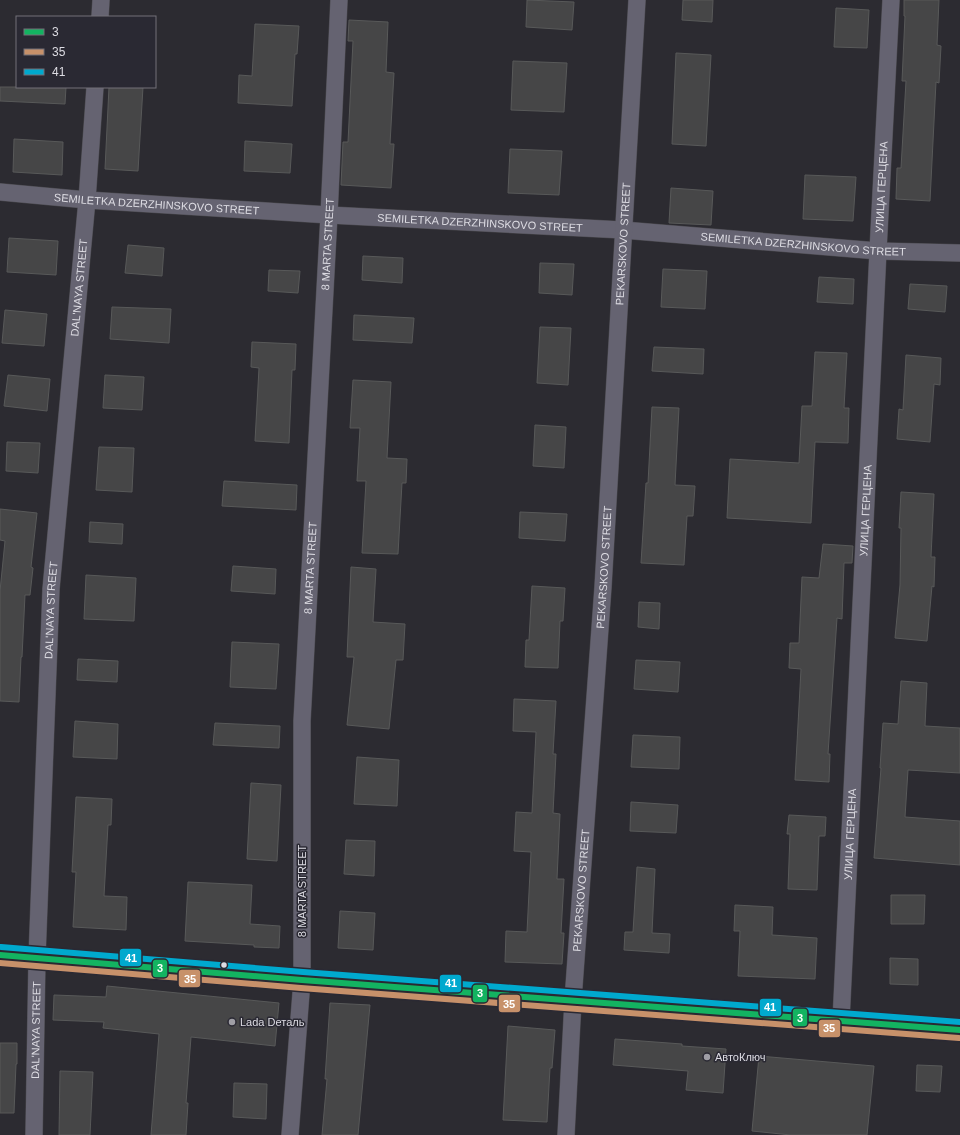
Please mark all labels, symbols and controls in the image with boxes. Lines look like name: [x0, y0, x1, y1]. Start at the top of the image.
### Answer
legend: [16, 16, 156, 88]
text: 3: [52, 25, 59, 39]
text: 35: [52, 45, 66, 59]
text: 41: [52, 65, 66, 79]
street label: УЛИЦА ГЕРЦЕНА: [873, 140, 890, 233]
street label: PEKARSKOVO STREET: [613, 182, 632, 306]
street label: SEMILETKA DZERZHINSKOVO STREET: [53, 191, 260, 217]
street label: 8 MARTA STREET: [319, 197, 336, 291]
street label: SEMILETKA DZERZHINSKOVO STREET: [377, 211, 583, 234]
street label: SEMILETKA DZERZHINSKOVO STREET: [700, 230, 906, 258]
street label: DAL'NAYA STREET: [68, 238, 89, 337]
street label: УЛИЦА ГЕРЦЕНА: [857, 464, 874, 557]
street label: PEKARSKOVO STREET: [594, 505, 614, 629]
street label: 8 MARTA STREET: [302, 521, 319, 614]
street label: DAL'NAYA STREET: [42, 561, 60, 659]
street label: УЛИЦА ГЕРЦЕНА: [842, 787, 858, 880]
street label: PEKARSKOVO STREET: [571, 828, 591, 952]
street label: 8 MARTA STREET: [296, 844, 308, 937]
line badge: 41: [119, 948, 142, 967]
text: 41: [125, 952, 137, 964]
line badge: 3: [152, 959, 168, 978]
unlabelled marker: [219, 960, 229, 970]
text: 3: [157, 962, 163, 974]
line badge: 35: [178, 969, 201, 988]
text: 35: [184, 973, 196, 985]
line badge: 41: [439, 974, 462, 993]
text: 41: [445, 977, 457, 989]
street label: DAL'NAYA STREET: [29, 981, 43, 1079]
line badge: 3: [472, 984, 488, 1003]
text: 3: [477, 987, 483, 999]
line badge: 35: [498, 994, 521, 1013]
text: 35: [503, 998, 515, 1010]
line badge: 41: [759, 998, 782, 1017]
text: 41: [764, 1001, 776, 1013]
line badge: 3: [792, 1008, 808, 1027]
text: 3: [797, 1012, 803, 1024]
place label: Lada Dеталь: [240, 1016, 305, 1028]
marker: Lada Dеталь: [227, 1017, 237, 1027]
line badge: 35: [818, 1019, 841, 1038]
text: 35: [823, 1022, 835, 1034]
place label: АвтоКлюч: [715, 1051, 766, 1063]
marker: АвтоКлюч: [702, 1052, 712, 1062]

